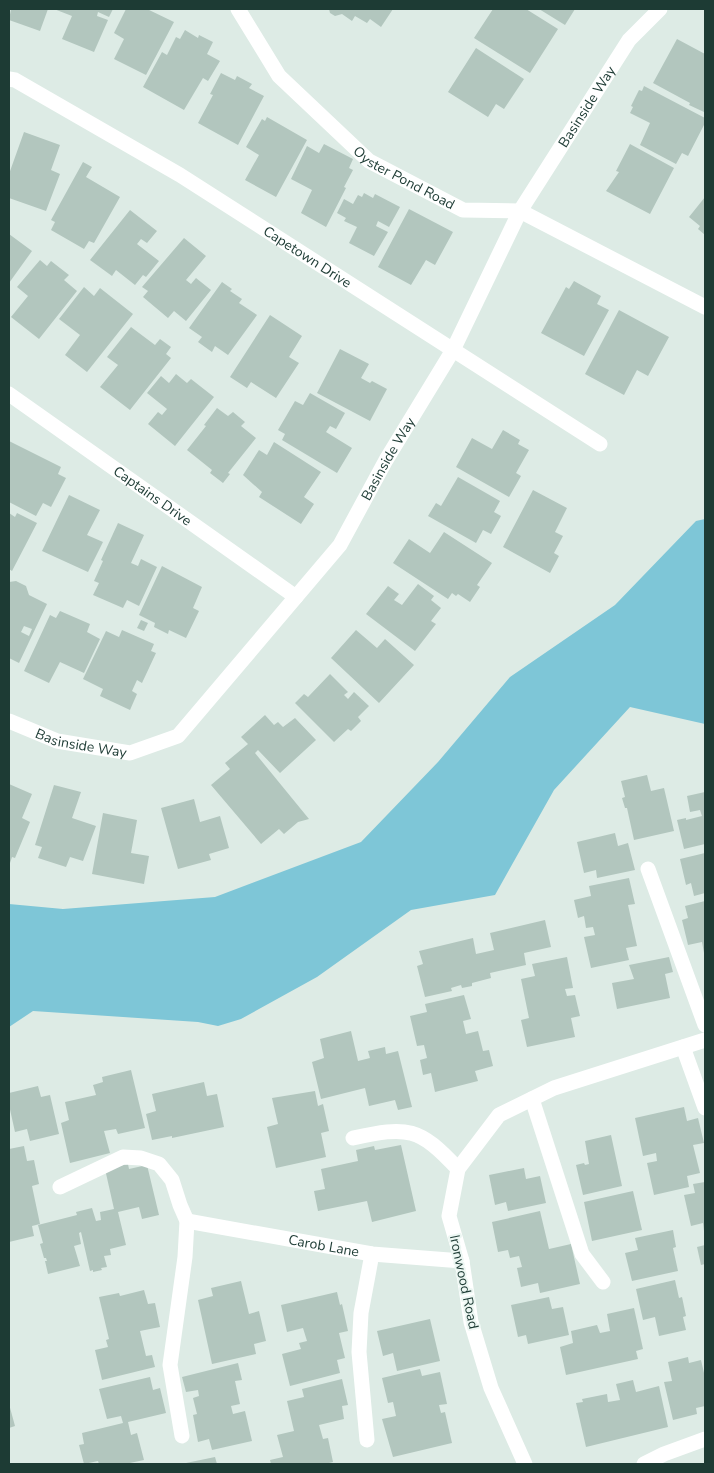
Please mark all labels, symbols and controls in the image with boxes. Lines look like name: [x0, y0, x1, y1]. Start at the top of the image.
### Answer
street label: Basinside Way: [554, 61, 620, 151]
street label: Oyster Pond Road: [349, 141, 458, 214]
street label: Capetown Drive: [260, 221, 355, 292]
street label: Basinside Way: [356, 413, 420, 504]
street label: Captains Drive: [110, 461, 196, 530]
street label: Basinside Way: [32, 724, 129, 762]
street label: Carob Lane: [287, 1230, 361, 1261]
street label: Ironwood Road: [445, 1233, 483, 1331]

